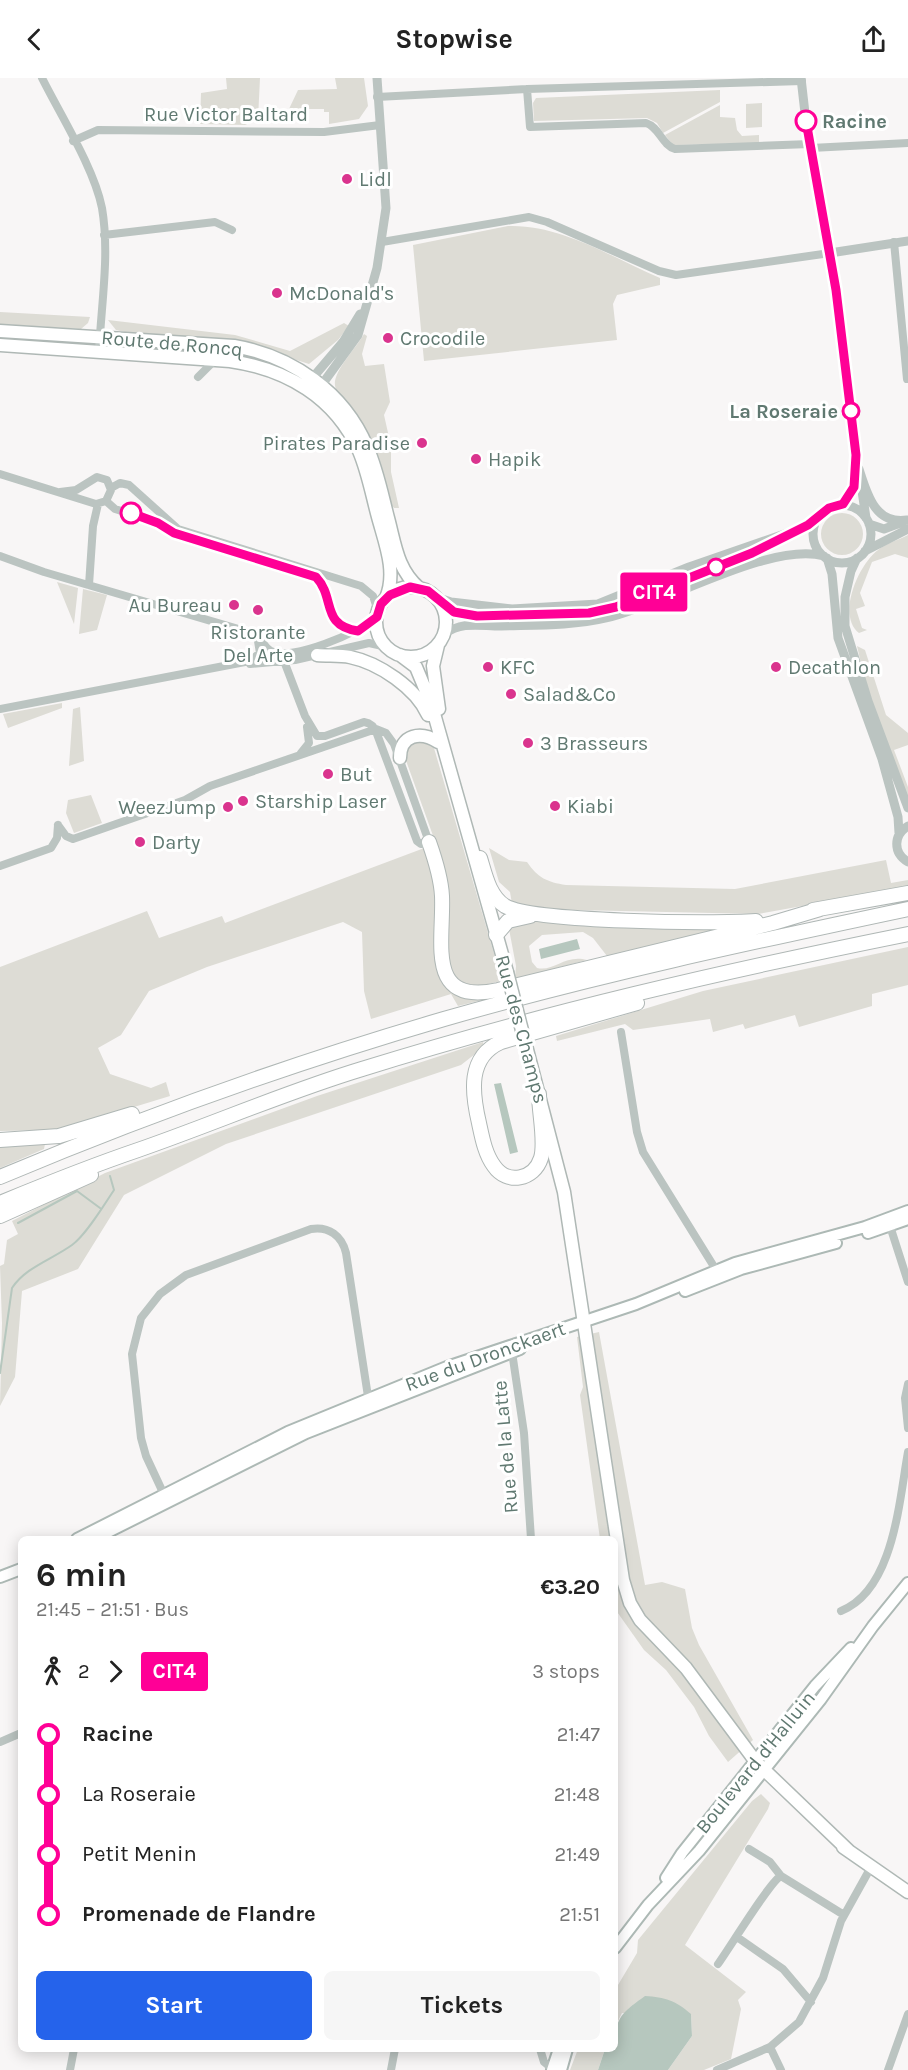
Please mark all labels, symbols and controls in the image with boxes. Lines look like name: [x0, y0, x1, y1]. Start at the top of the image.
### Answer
icon: back: [18, 23, 51, 56]
text: Stopwise: [395, 23, 513, 55]
icon: share: [857, 23, 890, 56]
street label: Rue Victor Baltard: [144, 103, 308, 126]
marker: Racine: [795, 110, 817, 132]
place label: Racine: [822, 110, 887, 133]
place label: Lidl: [359, 168, 392, 191]
marker: Lidl: [340, 172, 354, 186]
place label: McDonald's: [289, 282, 394, 305]
marker: McDonald's: [270, 286, 284, 300]
street label: Route de Roncq: [100, 326, 244, 361]
place label: Crocodile: [400, 327, 485, 350]
marker: Crocodile: [381, 331, 395, 345]
place label: La Roseraie: [729, 400, 838, 423]
marker: La Roseraie: [842, 402, 860, 420]
place label: Pirates Paradise: [263, 432, 410, 455]
marker: Pirates Paradise: [415, 436, 429, 450]
place label: Hapik: [488, 448, 541, 471]
marker: Hapik: [469, 452, 483, 466]
unlabelled marker: [120, 502, 142, 524]
unlabelled marker: [707, 558, 725, 576]
line badge: CIT4: [612, 572, 696, 612]
text: CIT4: [632, 580, 676, 604]
place label: Au Bureau: [128, 594, 222, 617]
marker: Au Bureau: [227, 598, 241, 612]
marker: Ristorante Del Arte: [251, 603, 265, 617]
place label: Ristorante Del Arte: [210, 621, 306, 667]
place label: KFC: [500, 656, 535, 679]
place label: Decathlon: [788, 656, 881, 679]
marker: KFC: [481, 660, 495, 674]
marker: Decathlon: [769, 660, 783, 674]
place label: Salad&Co: [523, 683, 616, 706]
marker: Salad&Co: [504, 687, 518, 701]
place label: 3 Brasseurs: [540, 732, 648, 755]
marker: 3 Brasseurs: [521, 736, 535, 750]
place label: But: [340, 763, 373, 786]
marker: But: [321, 767, 335, 781]
place label: Starship Laser: [255, 790, 387, 813]
marker: Starship Laser: [236, 794, 250, 808]
place label: Kiabi: [567, 795, 614, 818]
place label: WeezJump: [118, 796, 216, 819]
marker: Kiabi: [548, 799, 562, 813]
marker: WeezJump: [221, 800, 235, 814]
place label: Darty: [152, 831, 200, 854]
marker: Darty: [133, 835, 147, 849]
street label: Rue des Champs: [491, 952, 552, 1106]
street label: Rue du Dronckaert: [402, 1317, 569, 1396]
street label: Rue de la Latte: [488, 1380, 523, 1514]
text: 6 min: [36, 1556, 127, 1594]
text: €3.20: [540, 1574, 600, 1600]
text: 21:45 – 21:51 · Bus: [36, 1598, 189, 1621]
icon: walk: [36, 1655, 69, 1688]
icon: forward: [99, 1655, 132, 1688]
text: CIT4: [153, 1659, 196, 1683]
text: 2: [78, 1660, 90, 1683]
text: 3 stops: [532, 1660, 600, 1683]
street label: Boulevard d'Halluin: [691, 1686, 820, 1838]
text: Racine: [82, 1721, 153, 1747]
text: 21:47: [557, 1723, 600, 1746]
text: La Roseraie: [82, 1781, 196, 1807]
text: 21:48: [554, 1783, 600, 1806]
text: Petit Menin: [82, 1841, 197, 1867]
text: 21:49: [554, 1843, 600, 1866]
text: Promenade de Flandre: [82, 1901, 316, 1927]
text: 21:51: [559, 1903, 600, 1926]
button: Start: [36, 1971, 312, 2040]
button: Tickets: [324, 1971, 600, 2040]

